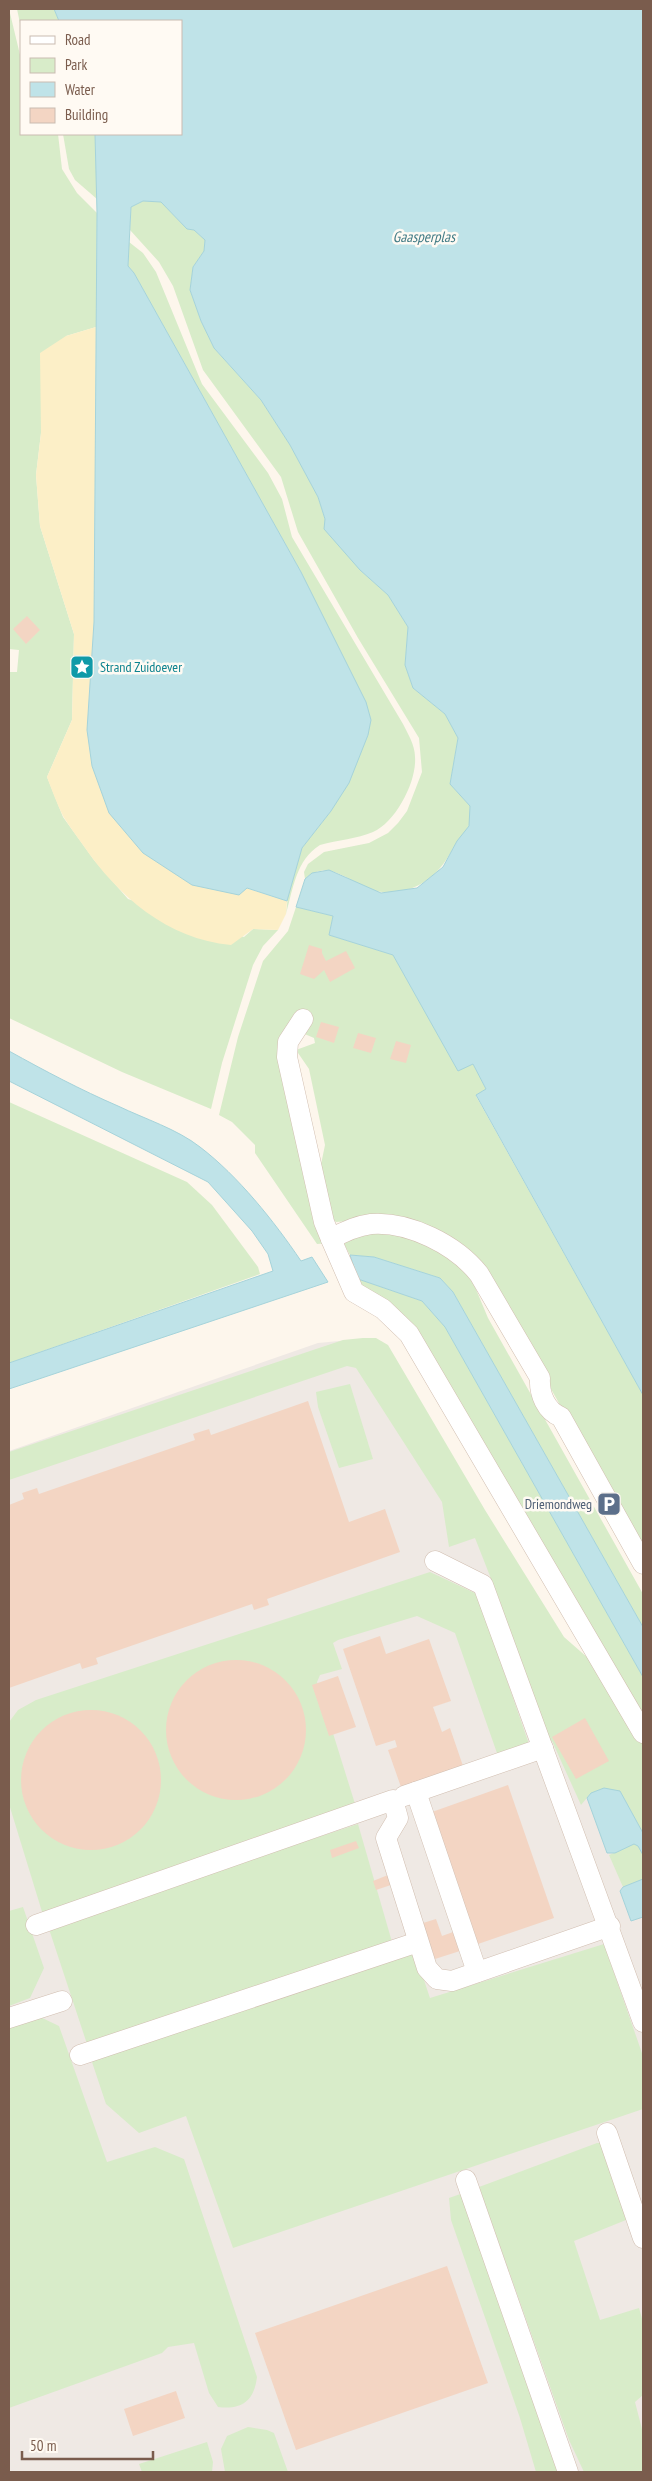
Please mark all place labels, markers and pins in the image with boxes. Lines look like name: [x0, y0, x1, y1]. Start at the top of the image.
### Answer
place icon: Strand Zuidoever: [69, 654, 95, 680]
place label: Strand Zuidoever: [100, 658, 182, 676]
parking icon: Driemondweg: [596, 1491, 622, 1517]
place label: Driemondweg: [525, 1495, 592, 1513]

